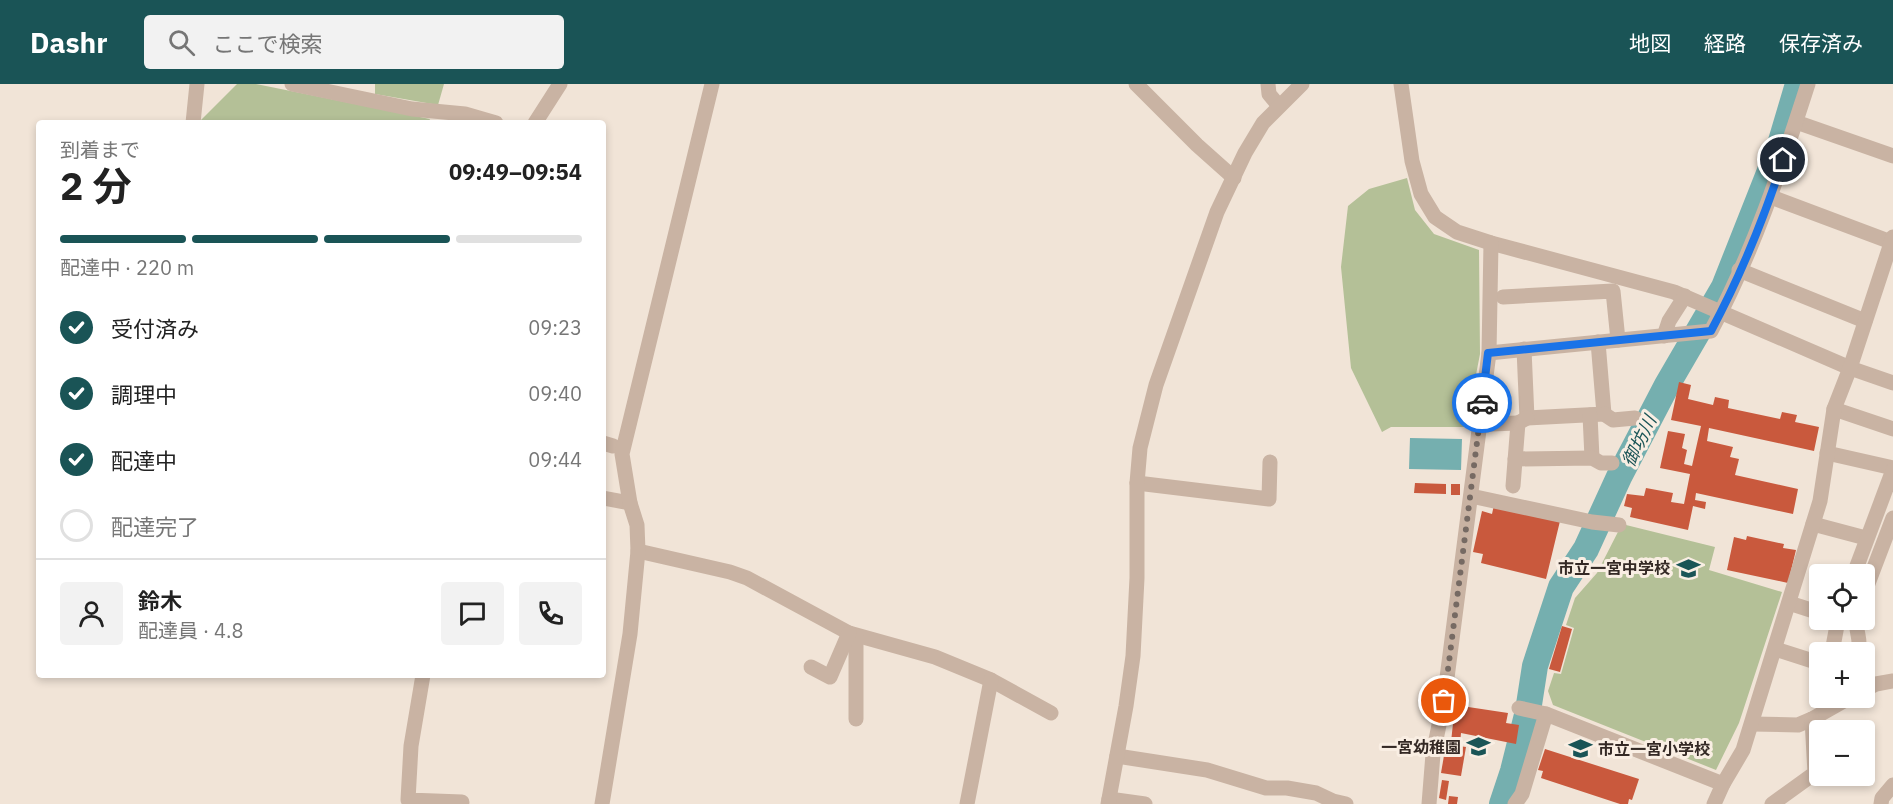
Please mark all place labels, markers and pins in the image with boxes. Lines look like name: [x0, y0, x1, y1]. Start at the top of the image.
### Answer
pin: [1757, 134, 1808, 185]
school or university icon: 市立一宮中学校: [1675, 555, 1701, 581]
place label: 市立一宮中学校: [1558, 558, 1670, 578]
pin: [1418, 675, 1469, 726]
school or university icon: 一宮幼稚園: [1466, 734, 1492, 760]
school or university icon: 市立一宮小学校: [1567, 736, 1593, 762]
place label: 一宮幼稚園: [1381, 737, 1461, 757]
place label: 市立一宮小学校: [1598, 739, 1710, 759]

